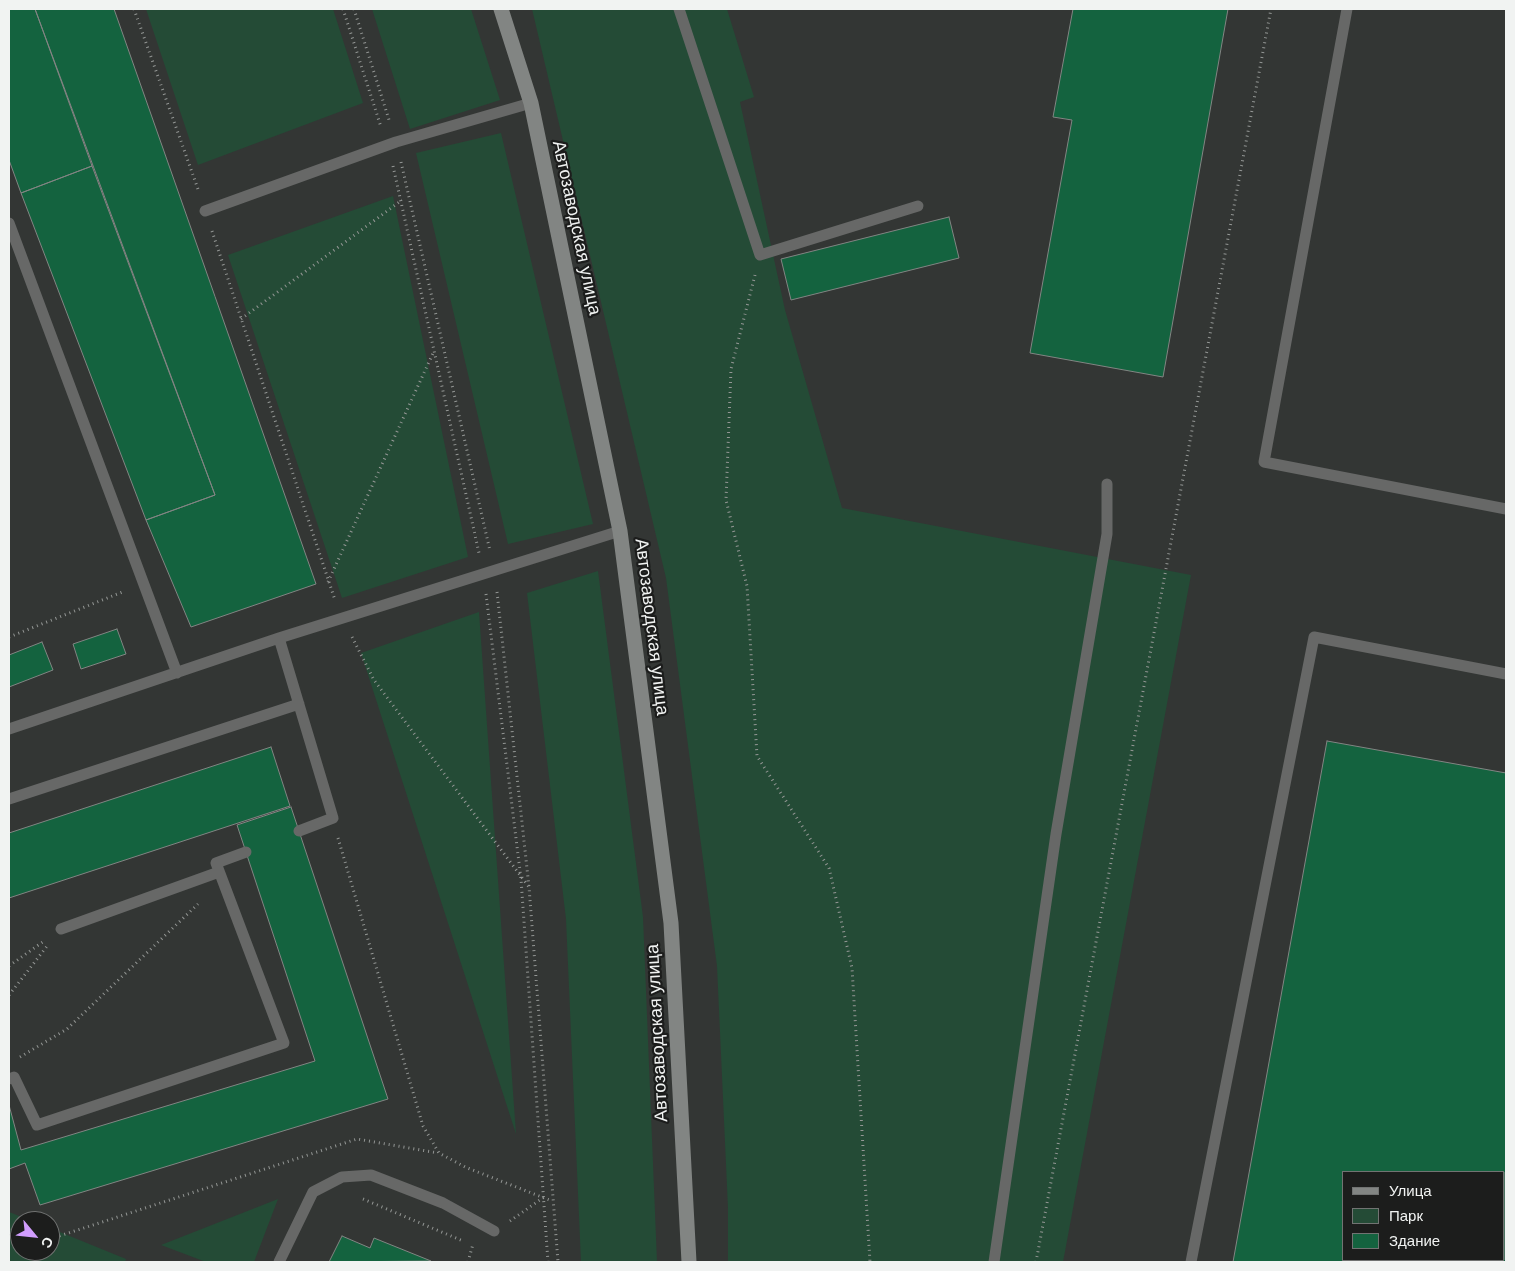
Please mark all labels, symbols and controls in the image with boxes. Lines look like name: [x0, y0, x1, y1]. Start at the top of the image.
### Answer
street label: Автозаводская улица: [547, 139, 605, 317]
street label: Автозаводская улица: [629, 537, 673, 717]
street label: Автозаводская улица: [643, 944, 673, 1122]
legend: [1342, 1171, 1505, 1261]
text: Улица: [1389, 1181, 1432, 1201]
text: Парк: [1389, 1206, 1423, 1226]
north arrow: [10, 1211, 60, 1261]
text: Здание: [1389, 1231, 1440, 1251]
text: С: [37, 1234, 58, 1251]

